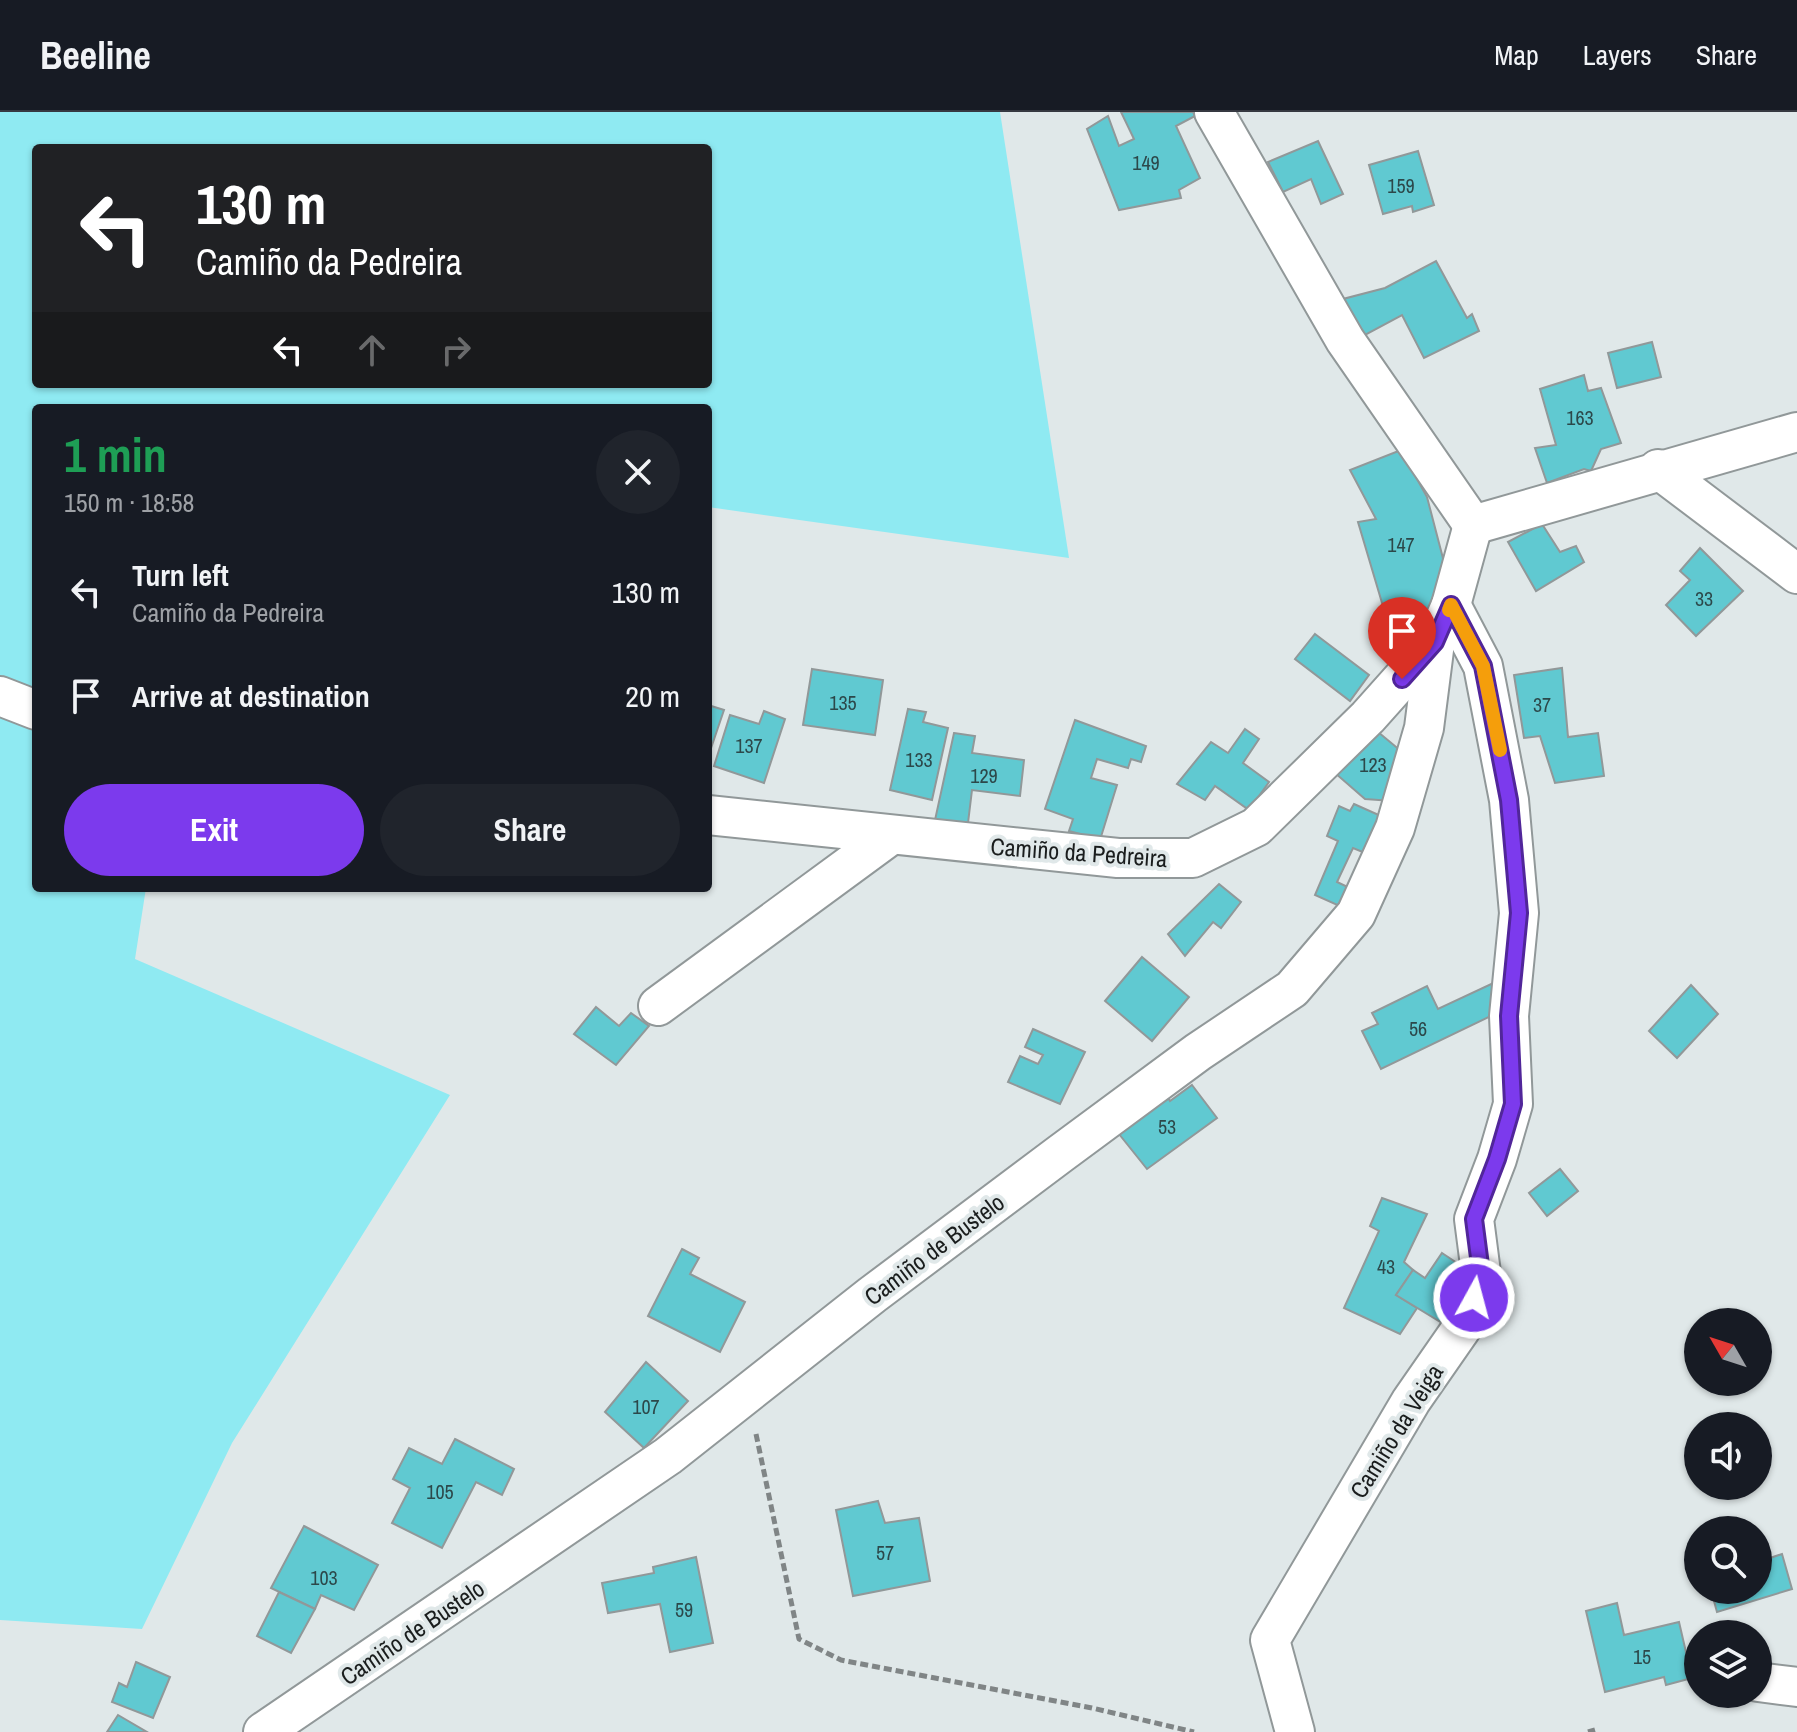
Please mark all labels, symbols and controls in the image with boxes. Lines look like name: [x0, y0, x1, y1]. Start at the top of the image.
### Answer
text: Beeline: [40, 30, 151, 81]
text: Map: [1494, 36, 1539, 74]
text: Layers: [1583, 36, 1652, 74]
text: Share: [1696, 36, 1757, 74]
house number: 149: [1132, 149, 1160, 176]
text: 130 m: [196, 166, 326, 241]
house number: 159: [1387, 172, 1415, 199]
icon: left: [64, 176, 168, 280]
text: Camiño da Pedreira: [196, 238, 462, 286]
icon: left: [266, 328, 310, 372]
icon: ahead: [350, 328, 394, 372]
icon: right: [434, 328, 478, 372]
house number: 163: [1566, 404, 1594, 431]
text: 1 min: [64, 422, 167, 487]
button: close: [596, 430, 680, 514]
text: 150 m · 18:58: [64, 485, 194, 520]
house number: 147: [1387, 531, 1415, 558]
text: Turn left: [132, 555, 229, 595]
icon: left: [64, 570, 108, 614]
text: 130 m: [612, 572, 680, 612]
house number: 33: [1695, 585, 1713, 612]
text: Camiño da Pedreira: [132, 595, 324, 630]
pin: [1368, 597, 1436, 679]
icon: arrive: [1380, 609, 1424, 653]
icon: arrive: [64, 674, 108, 718]
text: Arrive at destination: [132, 676, 370, 716]
text: 20 m: [625, 676, 680, 716]
house number: 135: [829, 689, 857, 716]
house number: 37: [1533, 691, 1551, 718]
house number: 137: [735, 732, 763, 759]
house number: 133: [905, 746, 933, 773]
house number: 123: [1359, 751, 1387, 778]
house number: 129: [970, 762, 998, 789]
button: Exit: [64, 784, 364, 876]
button: Share: [380, 784, 680, 876]
street label: Camiño da Pedreira: [989, 830, 1169, 874]
house number: 56: [1409, 1015, 1427, 1042]
house number: 53: [1158, 1113, 1176, 1140]
street label: Camiño de Bustelo: [858, 1186, 1010, 1312]
house number: 43: [1377, 1253, 1395, 1280]
position arrow: [1432, 1256, 1516, 1340]
north arrow: [1684, 1308, 1772, 1396]
map controls: [1684, 1308, 1772, 1708]
street label: Camiño da Veiga: [1342, 1358, 1450, 1504]
house number: 107: [632, 1393, 660, 1420]
button: sound: [1684, 1412, 1772, 1500]
house number: 105: [426, 1478, 454, 1505]
button: search: [1684, 1516, 1772, 1604]
house number: 57: [876, 1539, 894, 1566]
house number: 103: [310, 1564, 338, 1591]
street label: Camiño de Bustelo: [334, 1572, 490, 1692]
house number: 59: [675, 1596, 693, 1623]
button: layers: [1684, 1620, 1772, 1708]
house number: 15: [1633, 1643, 1651, 1670]

